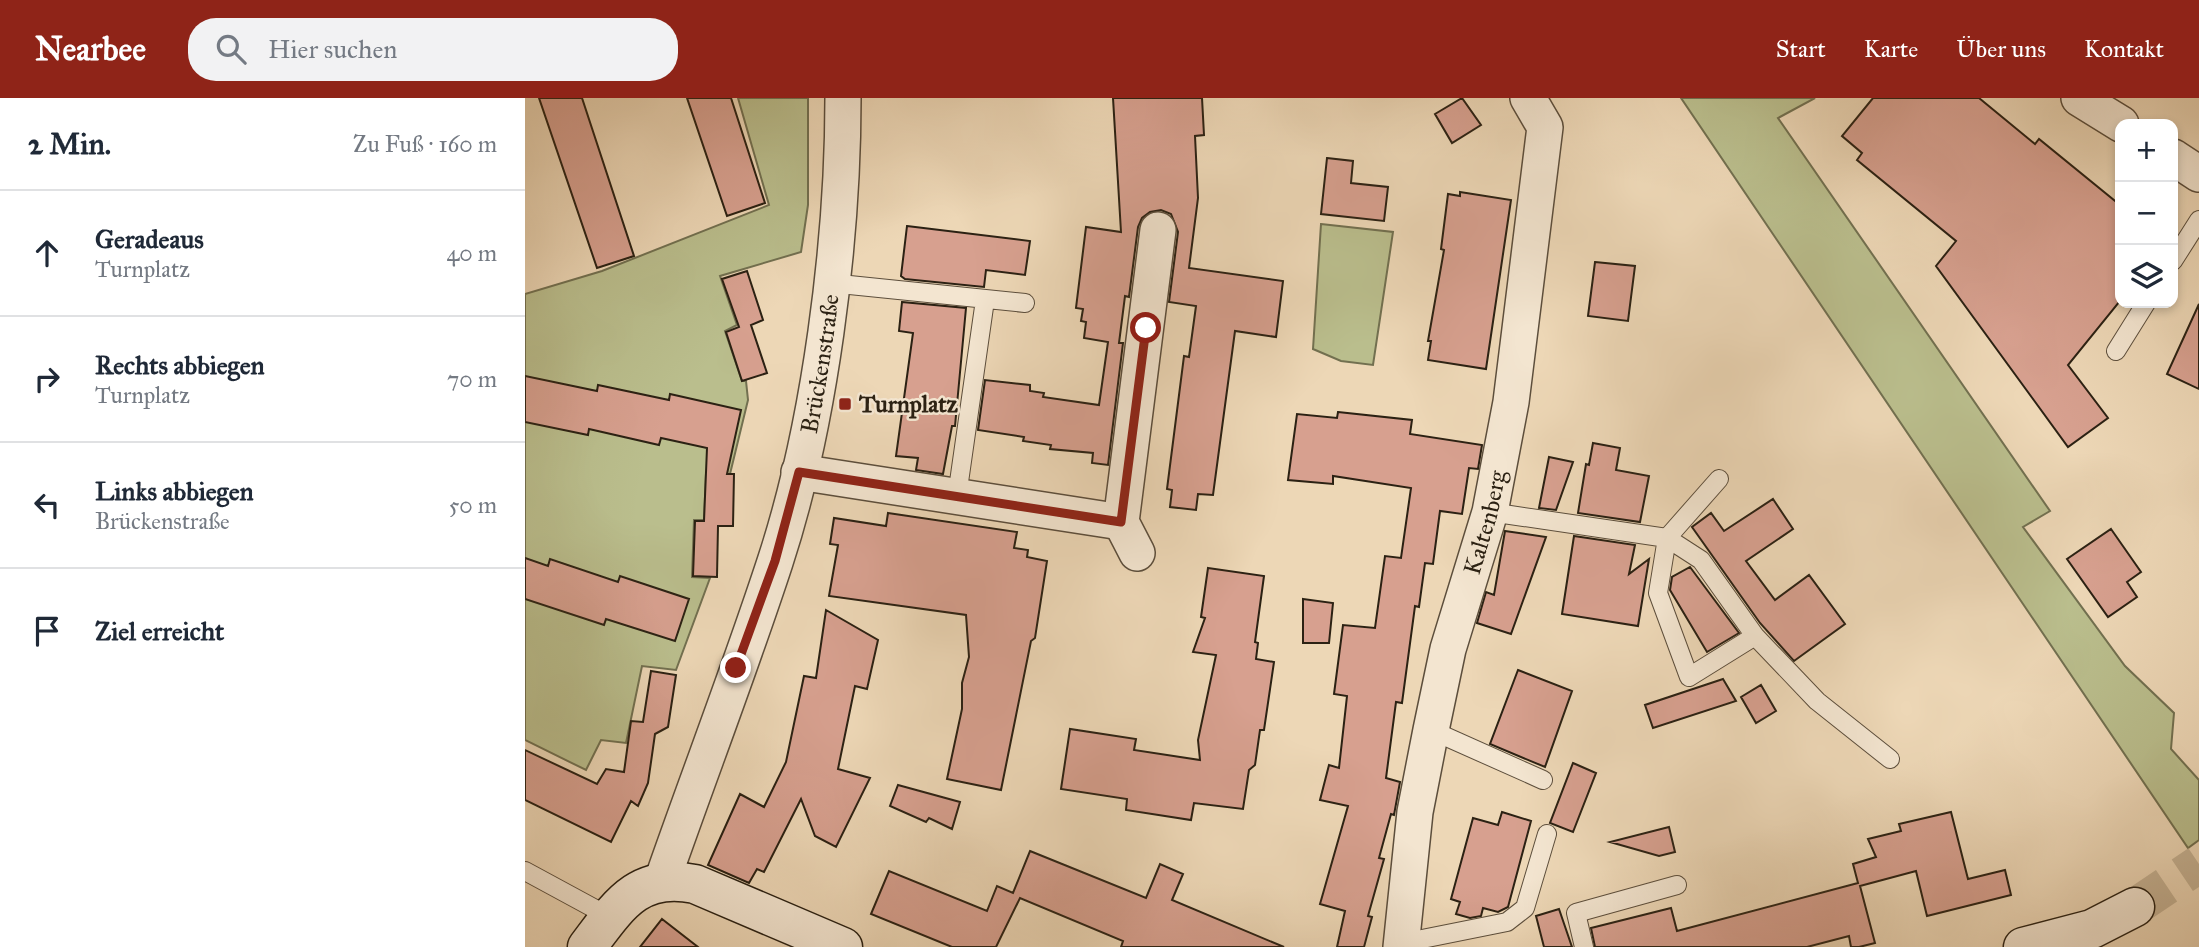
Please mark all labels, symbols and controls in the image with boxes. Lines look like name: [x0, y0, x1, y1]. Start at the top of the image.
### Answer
search box: [188, 18, 678, 81]
text: Nearbee: [35, 29, 146, 69]
icon: search: [212, 30, 250, 68]
text: Hier suchen: [268, 33, 397, 65]
text: Start: [1776, 34, 1826, 64]
text: Karte: [1864, 34, 1918, 64]
text: Über uns: [1956, 34, 2046, 64]
text: Kontakt: [2084, 34, 2164, 64]
map controls: [2115, 119, 2178, 308]
button: +: [2115, 119, 2178, 182]
text: 2 Min.: [28, 126, 111, 162]
text: Zu Fuß · 160 m: [353, 130, 497, 158]
button: −: [2115, 182, 2178, 245]
text: Geradeaus: [95, 223, 204, 255]
icon: ahead: [28, 234, 66, 272]
text: 40 m: [447, 239, 497, 267]
button: layers: [2115, 245, 2178, 308]
text: Turnplatz: [95, 255, 190, 283]
street label: Brückenstraße: [794, 292, 846, 436]
route start: [1130, 312, 1161, 343]
text: Rechts abbiegen: [95, 349, 265, 381]
icon: right: [28, 360, 66, 398]
text: 70 m: [447, 365, 497, 393]
text: Turnplatz: [95, 381, 190, 409]
place label: Turnplatz: [858, 389, 959, 419]
marker: Turnplatz: [837, 396, 853, 412]
street label: Kaltenberg: [1457, 467, 1513, 578]
text: Links abbiegen: [95, 475, 254, 507]
icon: left: [28, 486, 66, 524]
text: 50 m: [449, 491, 497, 519]
text: Brückenstraße: [95, 507, 230, 535]
icon: arrive: [28, 612, 66, 650]
text: Ziel erreicht: [95, 615, 224, 647]
route end: [720, 652, 751, 683]

